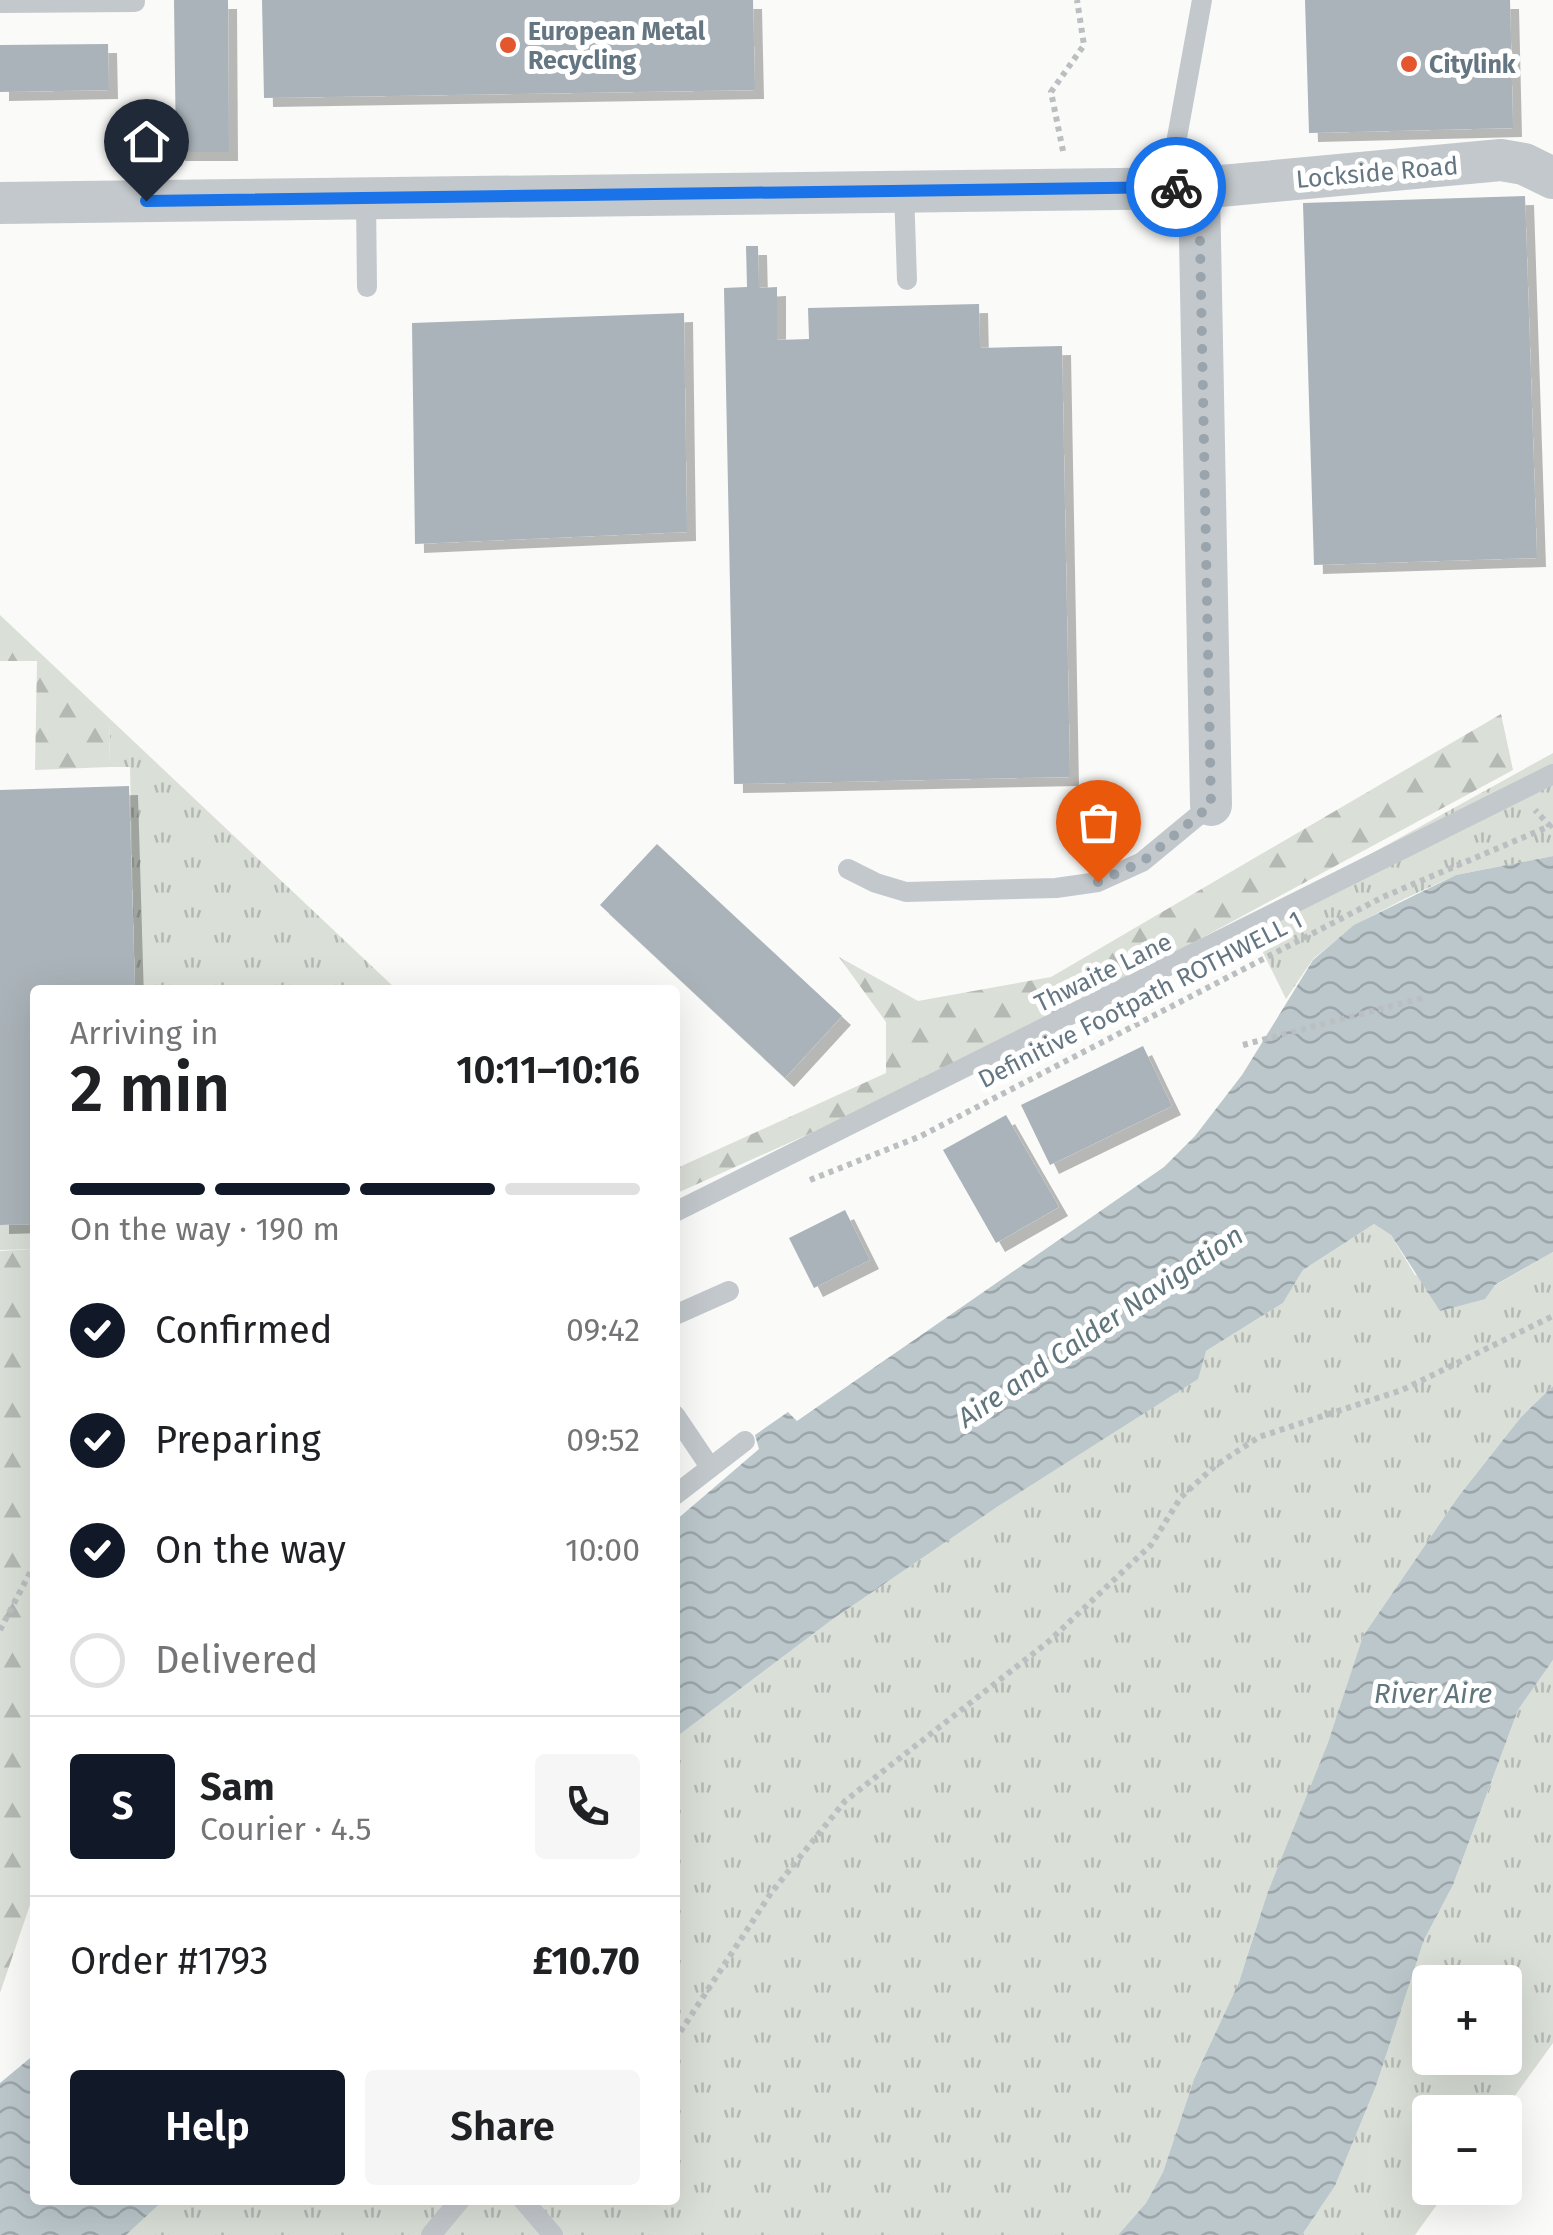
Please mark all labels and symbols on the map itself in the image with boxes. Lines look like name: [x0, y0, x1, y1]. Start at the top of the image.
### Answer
place label: European Metal Recycling: [528, 17, 706, 76]
marker: European Metal Recycling: [497, 34, 519, 56]
place label: Citylink: [1429, 50, 1517, 80]
marker: Citylink: [1398, 53, 1420, 75]
pin: [104, 99, 189, 202]
courier: [1126, 137, 1226, 237]
street label: Lockside Road: [1295, 151, 1459, 195]
pin: [1056, 780, 1141, 883]
street label: Definitive Footpath ROTHWELL 1: [973, 905, 1308, 1095]
street label: Thwaite Lane: [1030, 927, 1177, 1019]
water label: Aire and Calder Navigation: [950, 1218, 1249, 1435]
water label: River Aire: [1374, 1677, 1492, 1710]

